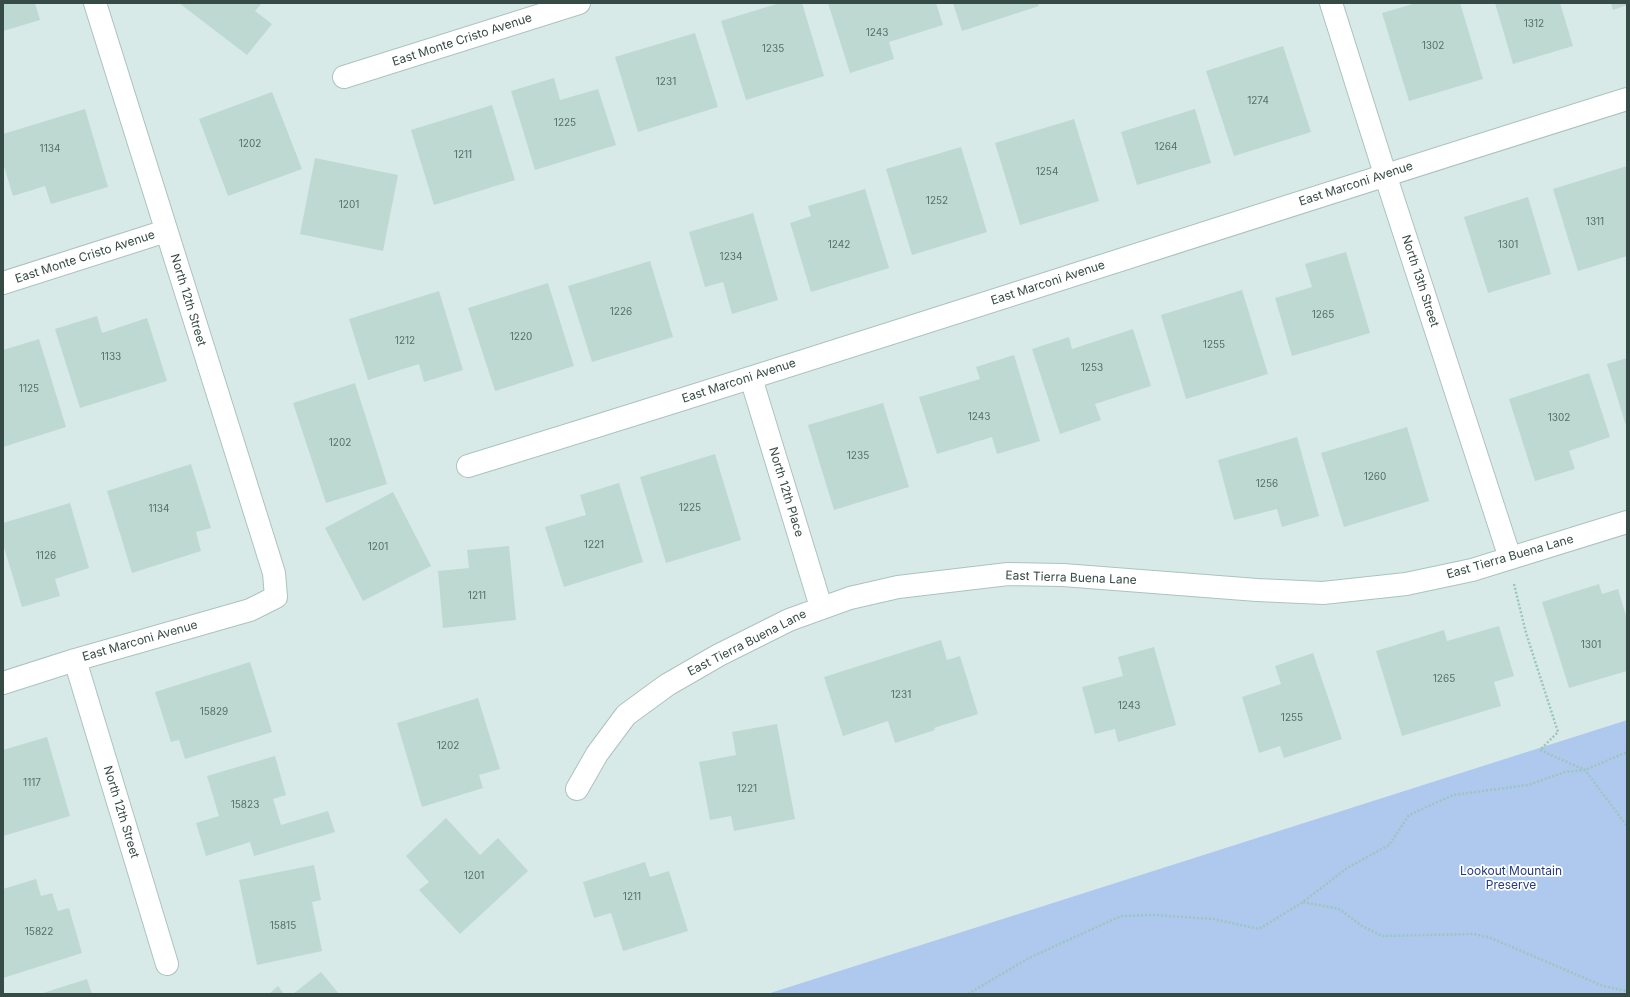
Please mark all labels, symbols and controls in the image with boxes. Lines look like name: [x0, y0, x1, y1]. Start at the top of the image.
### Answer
street label: East Monte Cristo Avenue: [390, 11, 534, 69]
house number: 1312: [1524, 18, 1544, 30]
house number: 1243: [866, 27, 888, 39]
house number: 1302: [1422, 40, 1444, 52]
house number: 1235: [762, 43, 784, 55]
house number: 1231: [656, 76, 676, 88]
house number: 1274: [1247, 95, 1269, 107]
house number: 1225: [554, 117, 576, 129]
house number: 1202: [239, 138, 261, 150]
house number: 1264: [1155, 141, 1177, 153]
house number: 1134: [40, 143, 60, 155]
house number: 1211: [454, 149, 472, 161]
street label: East Marconi Avenue: [1297, 159, 1415, 209]
house number: 1254: [1036, 166, 1058, 178]
house number: 1252: [926, 195, 948, 207]
house number: 1201: [339, 199, 359, 211]
house number: 1311: [1586, 216, 1604, 228]
street label: East Monte Cristo Avenue: [13, 228, 157, 286]
street label: North 13th Street: [1398, 233, 1442, 329]
house number: 1242: [828, 239, 850, 251]
house number: 1301: [1498, 239, 1518, 251]
house number: 1234: [720, 251, 742, 263]
street label: North 12th Street: [167, 252, 209, 348]
street label: East Marconi Avenue: [989, 258, 1107, 308]
house number: 1226: [610, 306, 632, 318]
house number: 1265: [1312, 309, 1334, 321]
house number: 1220: [510, 331, 532, 343]
house number: 1212: [395, 335, 415, 347]
house number: 1255: [1203, 339, 1225, 351]
house number: 1133: [101, 351, 121, 363]
street label: East Marconi Avenue: [680, 356, 798, 406]
house number: 1253: [1081, 362, 1103, 374]
house number: 1125: [19, 383, 39, 395]
house number: 1243: [968, 411, 990, 423]
house number: 1302: [1548, 412, 1570, 424]
house number: 1202: [329, 437, 351, 449]
street label: North 12th Place: [766, 445, 806, 539]
house number: 1235: [847, 450, 869, 462]
house number: 1260: [1364, 471, 1386, 483]
house number: 1256: [1256, 478, 1278, 490]
house number: 1225: [679, 502, 701, 514]
house number: 1134: [149, 503, 169, 515]
street label: East Tierra Buena Lane: [1445, 532, 1575, 582]
house number: 1221: [584, 539, 604, 551]
house number: 1201: [368, 541, 388, 553]
house number: 1126: [36, 550, 56, 562]
street label: East Tierra Buena Lane: [1005, 569, 1137, 587]
house number: 1211: [468, 590, 486, 602]
street label: East Tierra Buena Lane: [685, 607, 809, 679]
street label: East Marconi Avenue: [81, 618, 199, 664]
house number: 1301: [1581, 639, 1601, 651]
house number: 1265: [1433, 673, 1455, 685]
house number: 1231: [891, 689, 911, 701]
house number: 1243: [1118, 700, 1140, 712]
house number: 15829: [200, 706, 228, 718]
house number: 1255: [1281, 712, 1303, 724]
house number: 1202: [437, 740, 459, 752]
street label: North 12th Street: [100, 764, 142, 860]
house number: 1117: [23, 777, 41, 789]
house number: 1221: [737, 783, 757, 795]
house number: 15823: [231, 799, 259, 811]
park label: Lookout Mountain Preserve: [1460, 864, 1562, 892]
house number: 1201: [464, 870, 484, 882]
house number: 1211: [623, 891, 641, 903]
house number: 15815: [270, 920, 296, 932]
house number: 15822: [25, 926, 53, 938]

